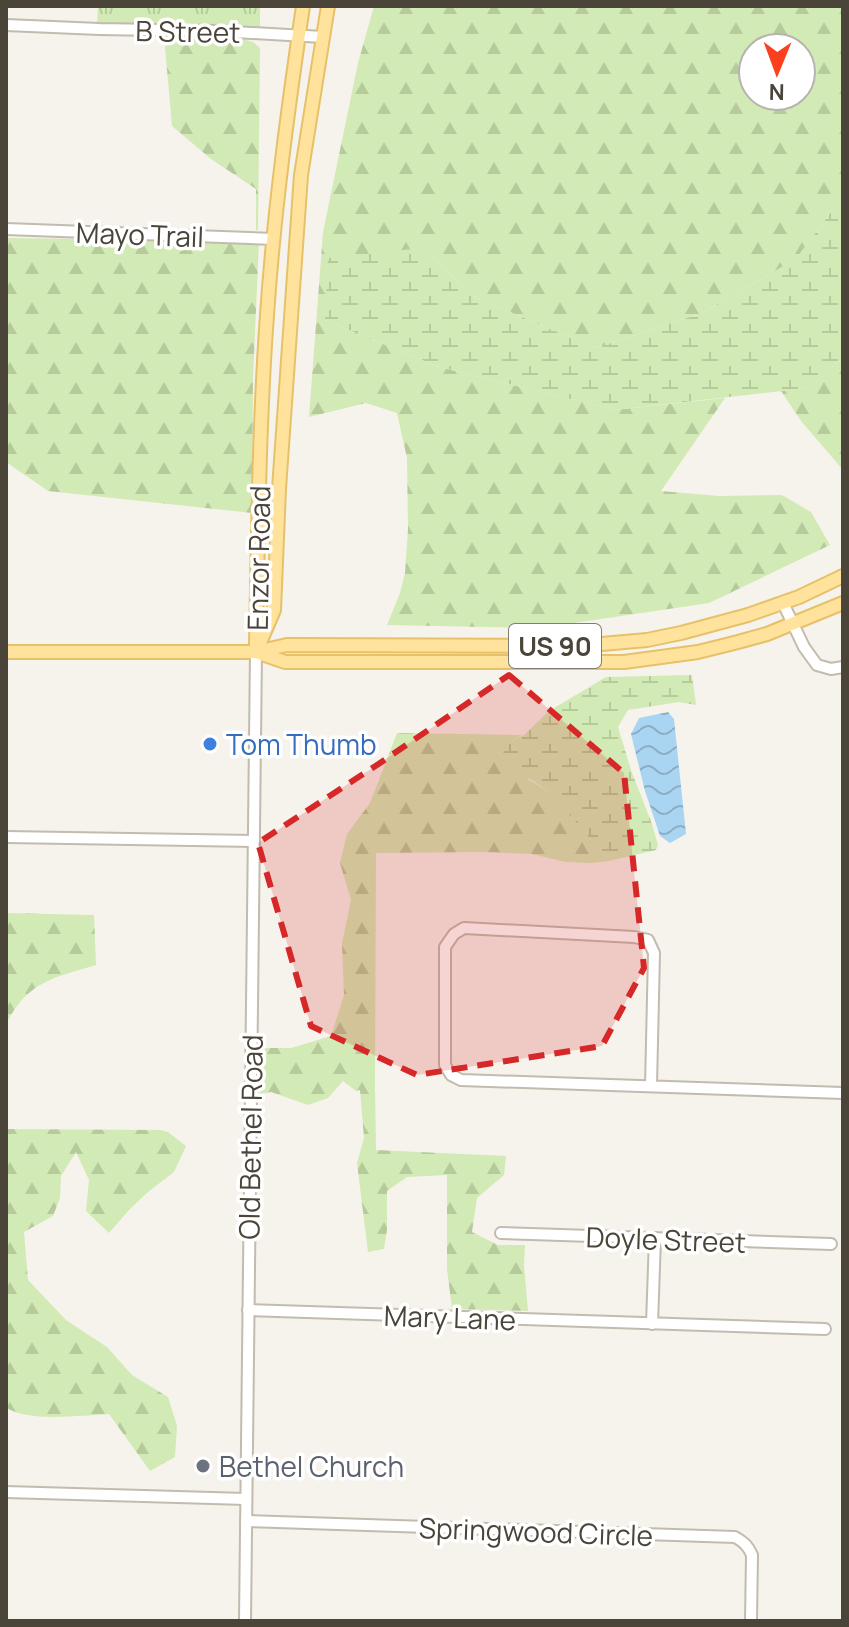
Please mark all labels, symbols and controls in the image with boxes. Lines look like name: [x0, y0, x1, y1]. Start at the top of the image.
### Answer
street label: B Street: [135, 11, 241, 51]
north arrow: [737, 32, 817, 112]
text: N: [768, 77, 785, 107]
street label: Mayo Trail: [75, 213, 205, 255]
street label: Enzor Road: [238, 485, 278, 631]
road number: US 90: [509, 624, 601, 668]
place label: Tom Thumb: [226, 725, 377, 763]
marker: Tom Thumb: [201, 735, 219, 753]
street label: Old Bethel Road: [229, 1034, 271, 1240]
street label: Doyle Street: [585, 1217, 747, 1261]
street label: Mary Lane: [383, 1296, 517, 1338]
place label: Bethel Church: [219, 1447, 404, 1485]
marker: Bethel Church: [194, 1457, 212, 1475]
street label: Springwood Circle: [418, 1508, 654, 1554]

